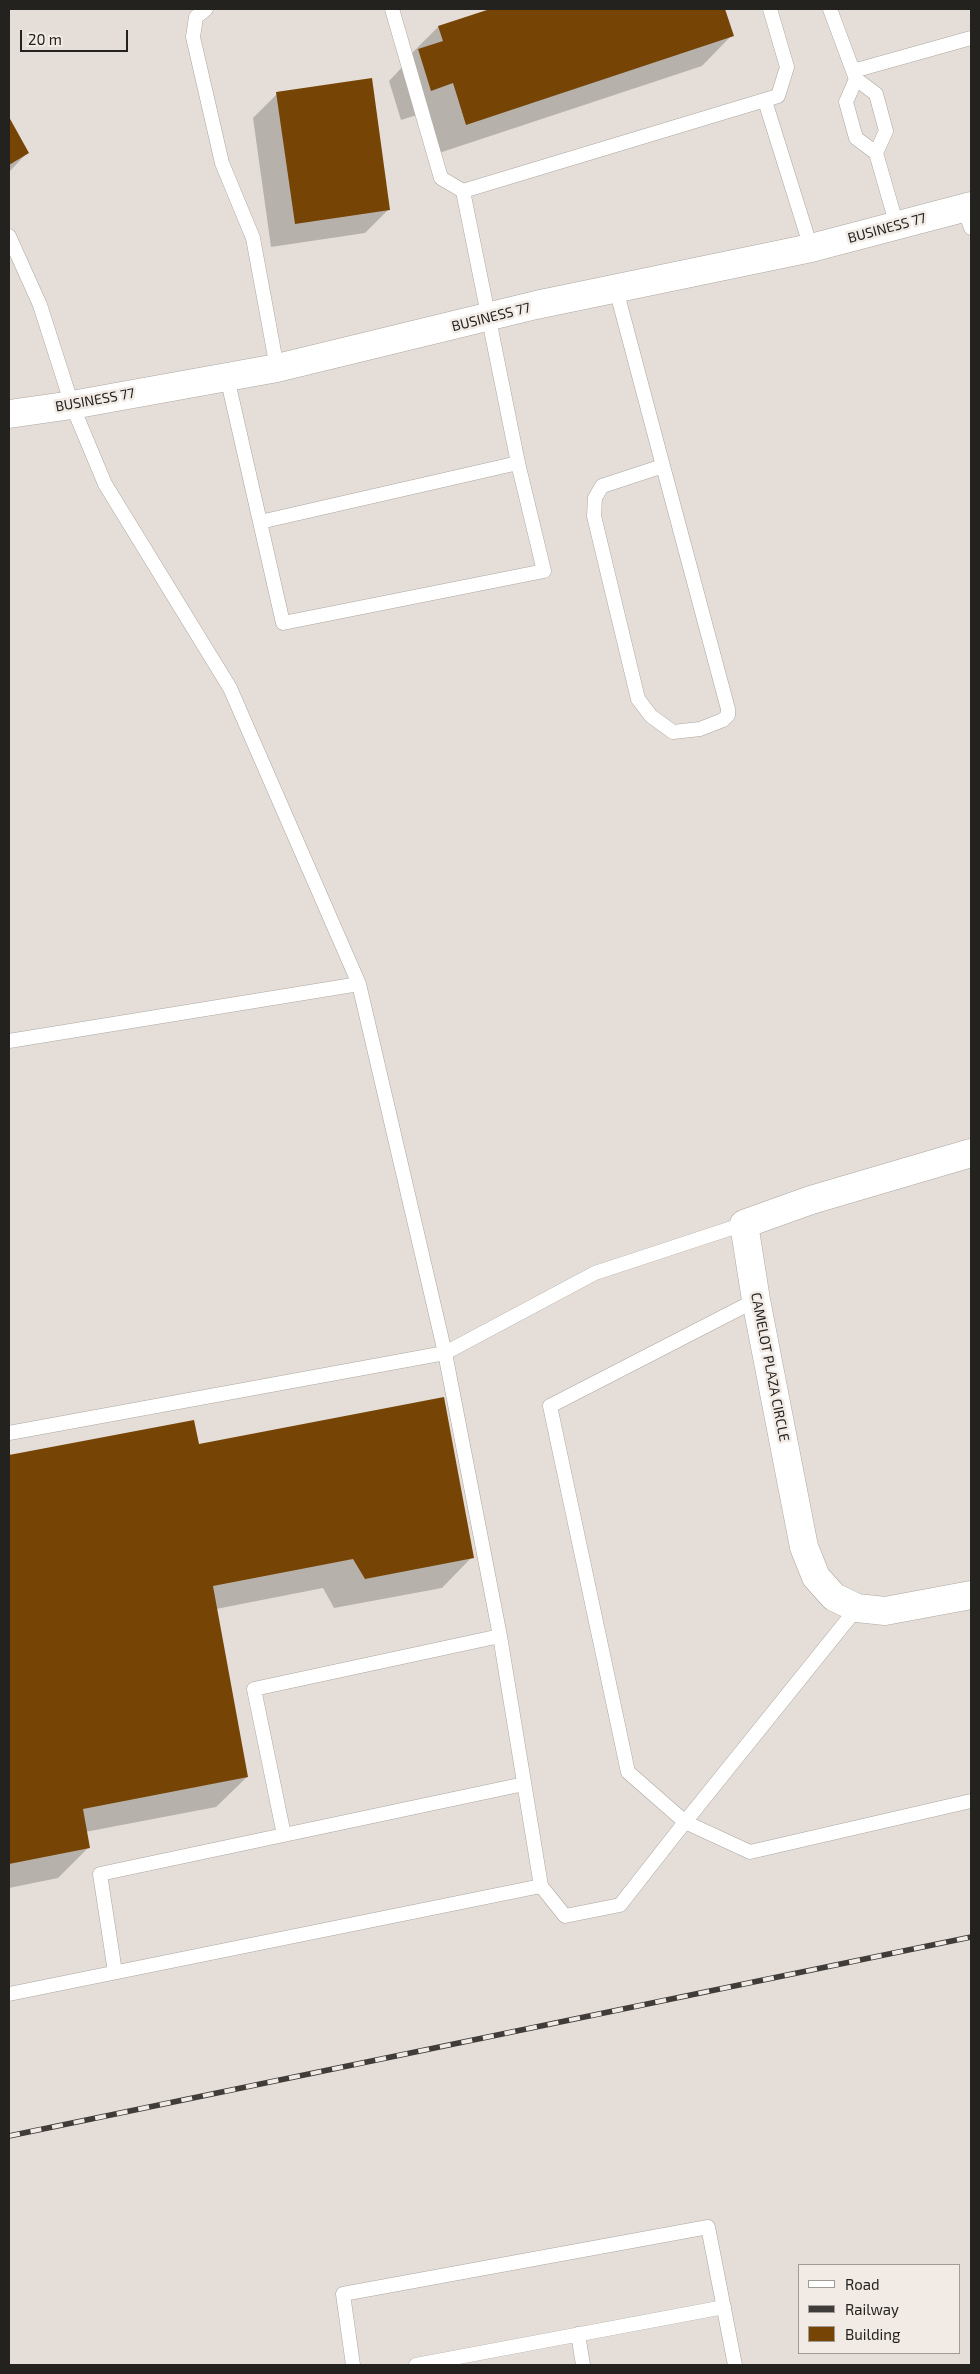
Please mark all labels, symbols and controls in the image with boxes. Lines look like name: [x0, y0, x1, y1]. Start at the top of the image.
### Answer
scale bar: [22, 20, 130, 52]
text: 20 m: [28, 30, 62, 48]
street label: BUSINESS 77: [846, 209, 928, 247]
street label: BUSINESS 77: [450, 299, 532, 335]
street label: BUSINESS 77: [54, 385, 136, 415]
street label: CAMELOT PLAZA CIRCLE: [747, 1291, 793, 1443]
legend: [798, 2264, 960, 2354]
text: Road: [845, 2275, 880, 2293]
text: Railway: [845, 2300, 899, 2318]
text: Building: [845, 2325, 900, 2343]

